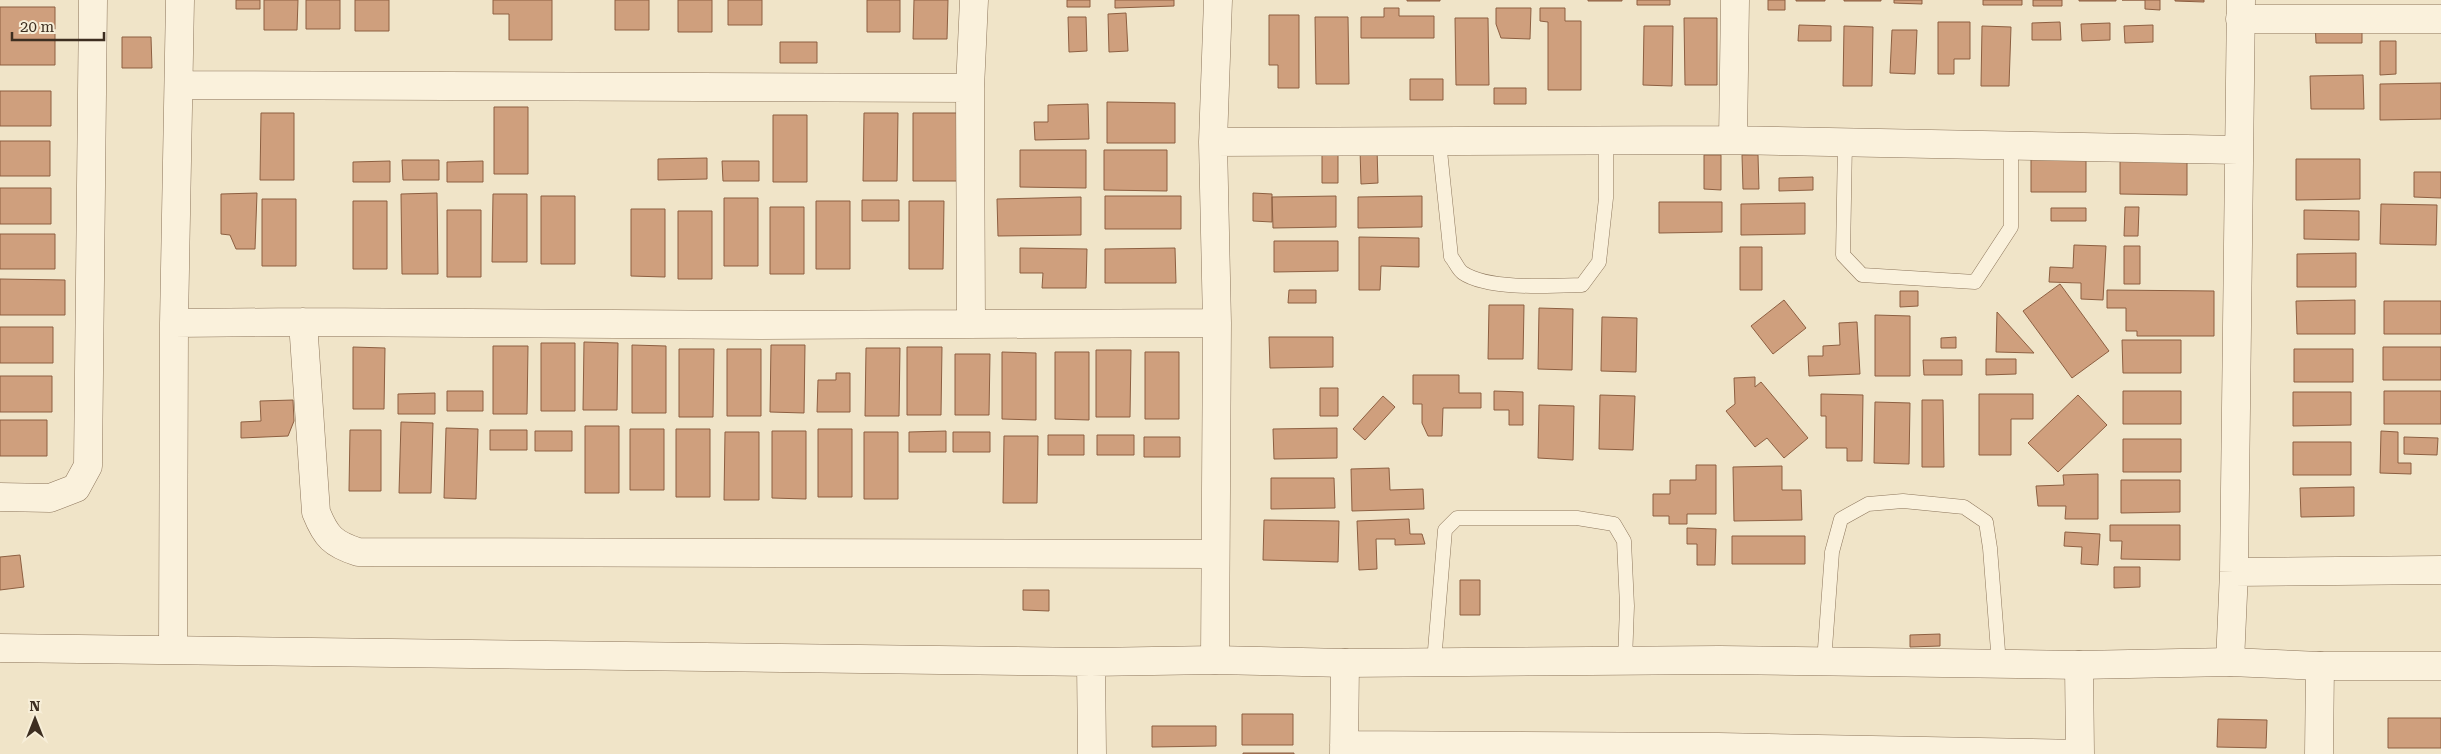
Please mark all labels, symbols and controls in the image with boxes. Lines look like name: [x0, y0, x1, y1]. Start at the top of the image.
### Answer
scale bar: [12, 10, 105, 42]
text: 20 m: [20, 18, 55, 36]
north arrow: [10, 694, 60, 744]
text: N: [30, 698, 41, 714]

